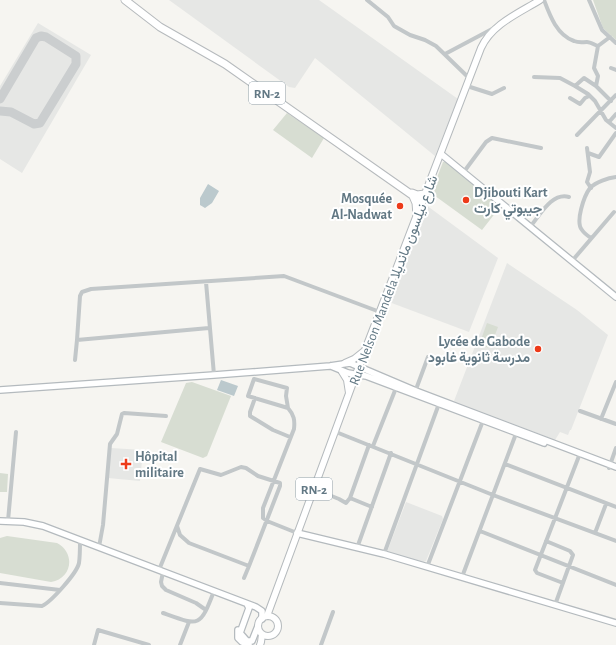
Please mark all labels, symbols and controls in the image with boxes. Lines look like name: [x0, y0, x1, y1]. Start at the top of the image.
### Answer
road number: RN-2: [249, 82, 285, 104]
street label: Rue Nelson Mandela شارع نيلسون مانديلا: [347, 173, 443, 388]
place label: Djibouti Kart جيبوتي كارت: [474, 186, 548, 220]
place label: Mosquée Al-Nadwat: [331, 192, 392, 222]
marker: Djibouti Kart جيبوتي كارت: [461, 195, 471, 205]
marker: Mosquée Al-Nadwat: [395, 201, 405, 211]
place label: Lycée de Gabode مدرسة ثانوية غابود: [428, 335, 530, 366]
marker: Lycée de Gabode مدرسة ثانوية غابود: [533, 344, 543, 354]
place label: Hôpital militaire: [135, 450, 184, 480]
marker: Hôpital militaire: [120, 458, 132, 470]
road number: RN-2: [296, 478, 332, 500]

